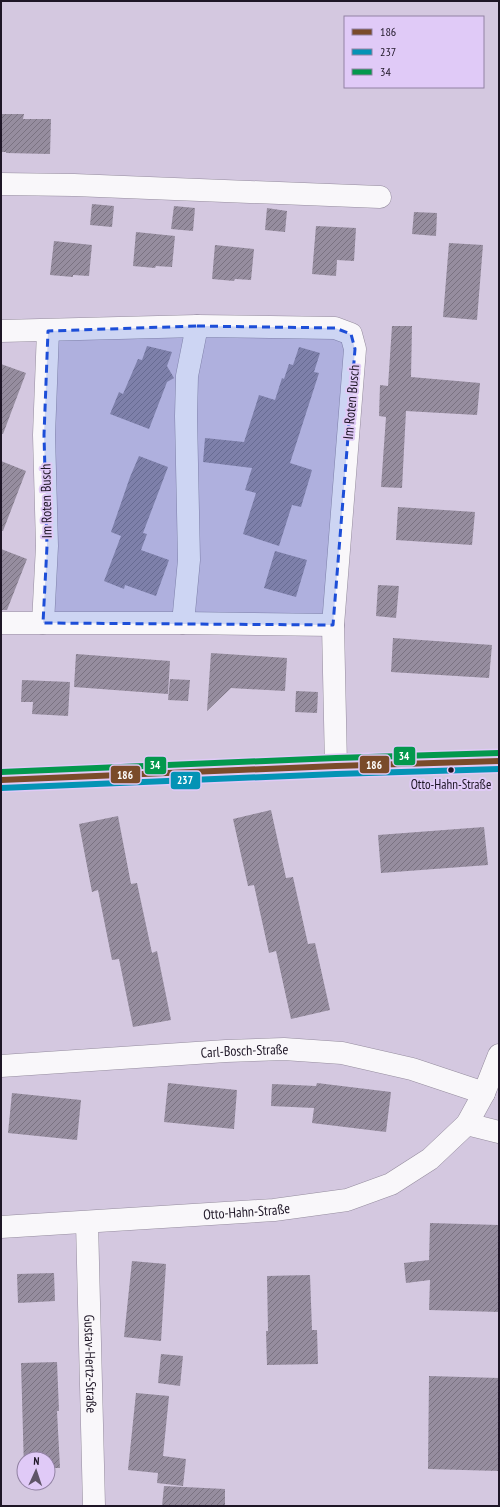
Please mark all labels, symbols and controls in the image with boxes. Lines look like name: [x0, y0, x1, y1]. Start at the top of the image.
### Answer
legend: [344, 16, 484, 88]
text: 186: [380, 24, 396, 39]
text: 237: [380, 44, 396, 59]
text: 34: [380, 64, 391, 79]
street label: Im Roten Busch: [339, 364, 363, 440]
street label: Im Roten Busch: [36, 463, 56, 539]
line badge: 34: [393, 746, 416, 766]
text: 34: [399, 749, 410, 763]
line badge: 186: [359, 755, 390, 774]
line badge: 34: [144, 756, 167, 775]
text: 34: [150, 758, 161, 772]
text: 186: [366, 758, 382, 772]
line badge: 186: [110, 765, 141, 784]
marker: Otto-Hahn-Straße: [446, 765, 456, 775]
text: 186: [117, 768, 133, 782]
line badge: 237: [170, 771, 201, 790]
text: 237: [177, 773, 193, 787]
place label: Otto-Hahn-Straße: [411, 776, 491, 793]
street label: Carl-Bosch-Straße: [200, 1040, 289, 1062]
street label: Otto-Hahn-Straße: [203, 1199, 291, 1223]
street label: Gustav-Hertz-Straße: [80, 1314, 101, 1414]
north arrow: [16, 1451, 56, 1491]
text: N: [33, 1454, 40, 1468]

